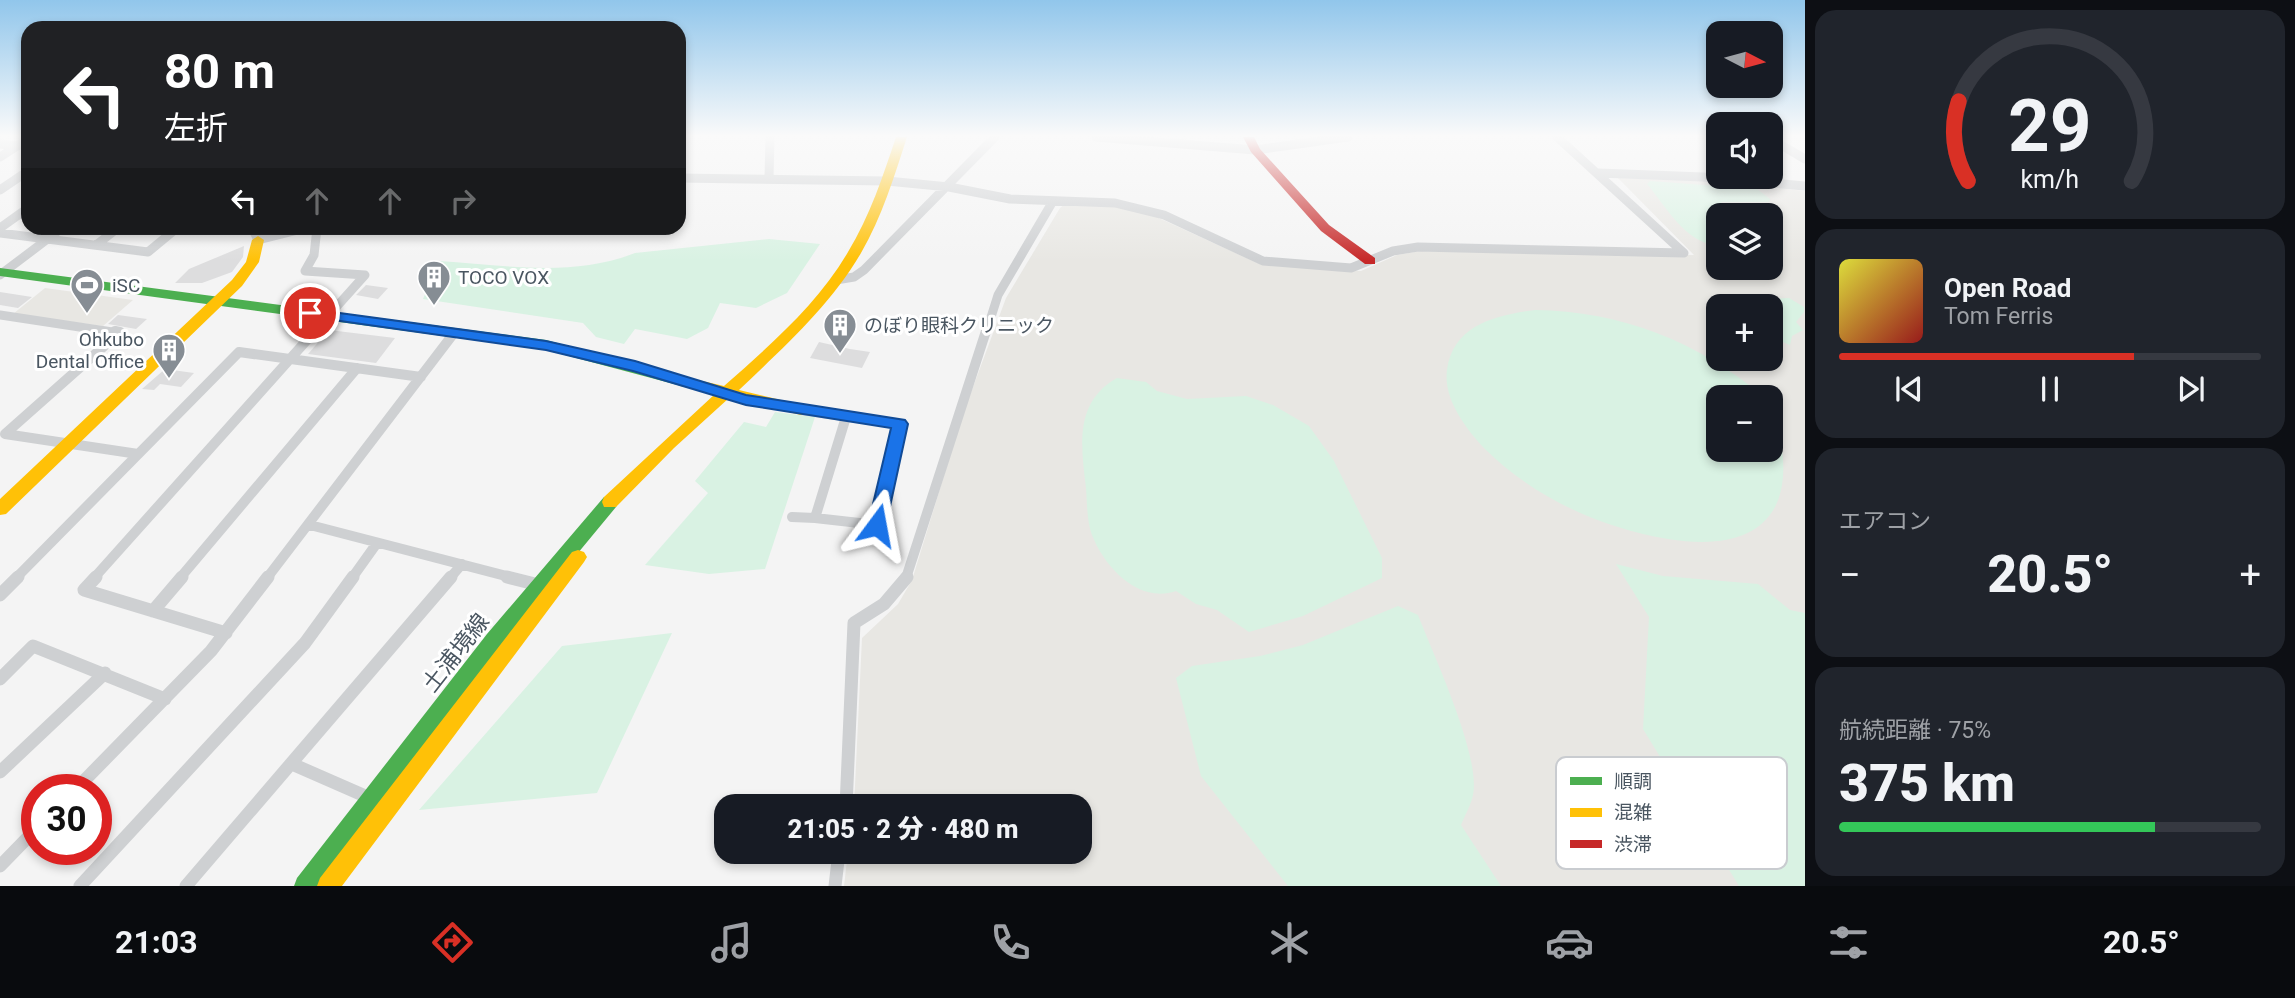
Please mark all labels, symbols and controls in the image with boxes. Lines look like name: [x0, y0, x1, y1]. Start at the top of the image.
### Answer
north arrow: [1706, 21, 1783, 98]
map controls: [1706, 21, 1783, 462]
text: 80 m: [164, 43, 275, 100]
icon: left: [49, 49, 140, 140]
text: 29: [2008, 83, 2092, 169]
text: 左折: [164, 109, 228, 147]
button: sound: [1706, 112, 1783, 189]
text: km/h: [2021, 164, 2079, 193]
icon: left: [225, 182, 263, 220]
icon: ahead: [298, 182, 336, 220]
icon: ahead: [371, 182, 409, 220]
icon: right: [444, 182, 482, 220]
button: layers: [1706, 203, 1783, 280]
building icon: TOCO VOX: [415, 258, 453, 307]
sports icon: iSC: [68, 266, 106, 315]
place label: TOCO VOX: [458, 266, 549, 289]
text: Open Road: [1944, 273, 2072, 303]
place label: iSC: [112, 274, 140, 297]
pin: [280, 283, 340, 343]
icon: arrive: [291, 294, 329, 332]
button: +: [1706, 294, 1783, 371]
text: Tom Ferris: [1944, 303, 2053, 330]
building icon: のぼり眼科クリニック: [821, 306, 859, 355]
place label: のぼり眼科クリニック: [864, 314, 1054, 337]
place label: Ohkubo Dental Office: [36, 328, 144, 373]
building icon: Ohkubo Dental Office: [150, 331, 188, 380]
icon: previous: [1890, 370, 1928, 408]
icon: pause: [2031, 370, 2069, 408]
icon: next: [2172, 370, 2210, 408]
button: −: [1706, 385, 1783, 462]
position arrow: [840, 488, 914, 562]
text: エアコン: [1839, 508, 1931, 535]
text: 20.5°: [1987, 544, 2113, 605]
text: −: [1839, 553, 1861, 597]
text: +: [2239, 553, 2261, 597]
street label: 土浦境線: [417, 608, 495, 698]
text: 航続距離 · 75%: [1839, 717, 1991, 744]
text: 375 km: [1839, 753, 2015, 814]
legend: [1556, 757, 1787, 869]
text: 順調: [1614, 770, 1652, 793]
speed limit sign: 30: [21, 774, 112, 865]
text: 混雑: [1614, 801, 1652, 824]
text: 21:05 · 2 分 · 480 m: [787, 814, 1019, 844]
text: 渋滞: [1614, 833, 1652, 856]
icon: directions: [428, 918, 477, 967]
icon: music: [707, 918, 756, 967]
icon: phone: [986, 918, 1035, 967]
icon: climate: [1265, 918, 1314, 967]
icon: car: [1545, 918, 1594, 967]
icon: filters: [1824, 918, 1873, 967]
text: 21:03: [115, 923, 198, 961]
text: 20.5°: [2103, 923, 2180, 961]

